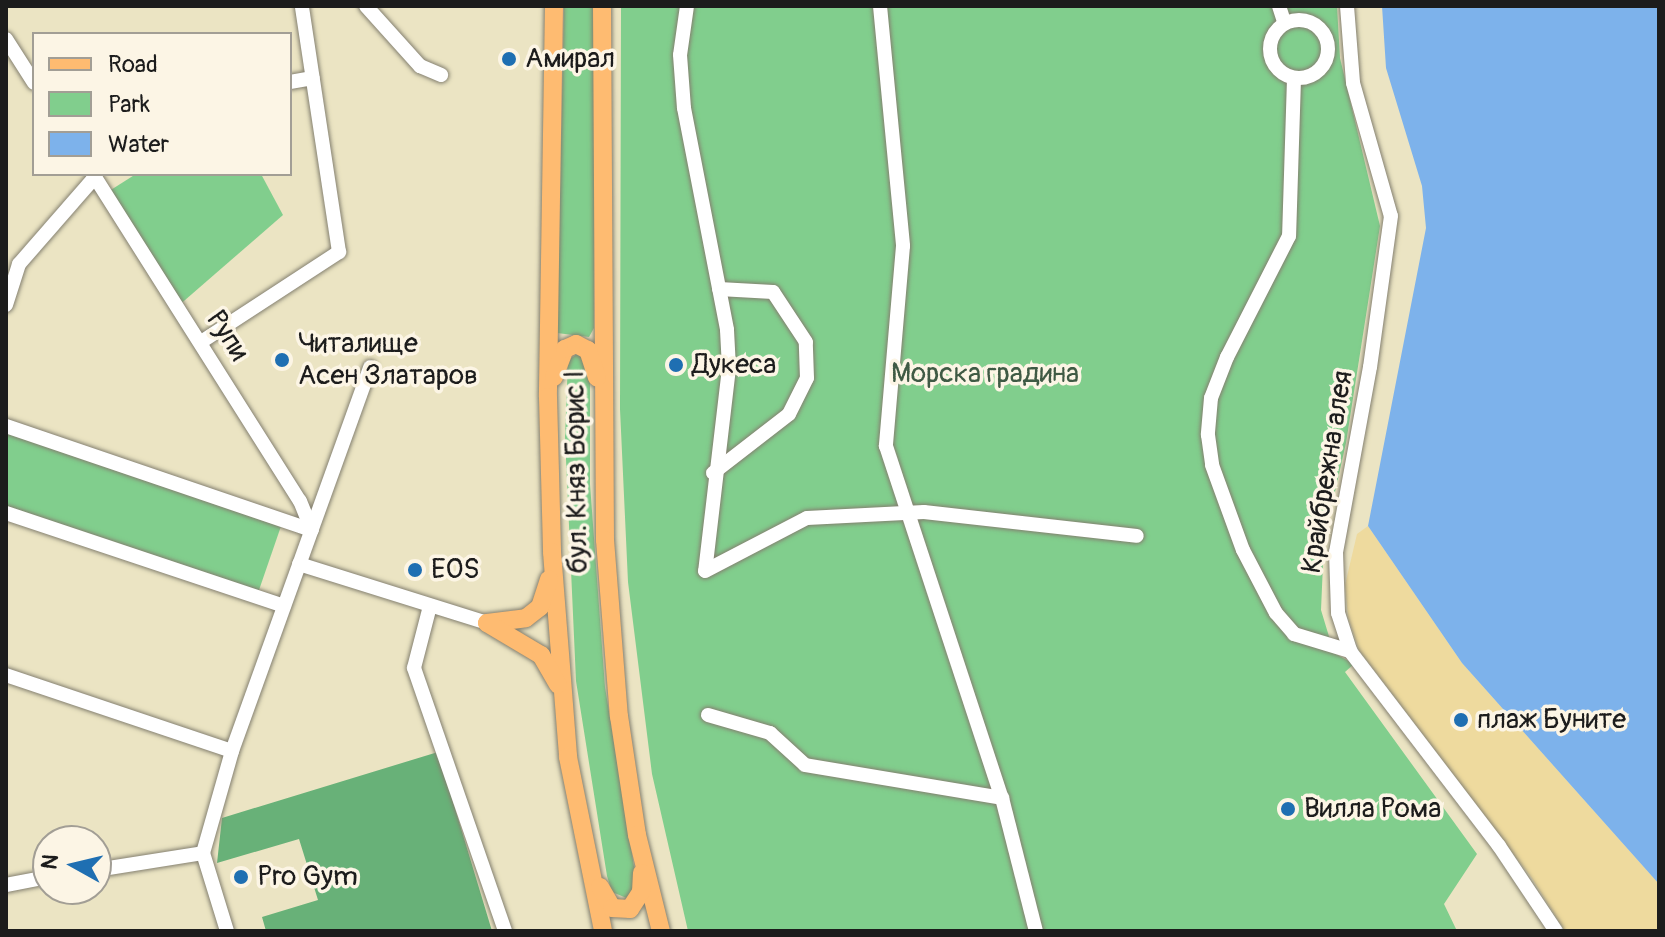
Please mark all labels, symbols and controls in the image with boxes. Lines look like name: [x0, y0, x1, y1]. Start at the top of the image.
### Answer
legend: [32, 32, 292, 176]
place label: Амирал: [525, 42, 615, 76]
text: Road: [108, 50, 158, 79]
marker: Амирал: [500, 50, 518, 68]
text: Park: [108, 90, 150, 119]
text: Water: [108, 130, 169, 159]
street label: Рупи: [199, 305, 255, 367]
place label: Читалище Асен Златаров: [298, 327, 478, 393]
place label: Дукеса: [692, 348, 776, 382]
marker: Читалище Асен Златаров: [273, 351, 291, 369]
marker: Дукеса: [667, 356, 685, 374]
park label: Морска градина: [891, 357, 1079, 391]
street label: Крайбрежна алея: [1295, 368, 1361, 576]
street label: бул. Княз Борис I: [558, 370, 596, 574]
place label: EOS: [431, 553, 480, 587]
marker: EOS: [406, 561, 424, 579]
place label: плаж Буните: [1477, 703, 1626, 737]
marker: плаж Буните: [1452, 711, 1470, 729]
place label: Вилла Рома: [1304, 792, 1441, 826]
marker: Вилла Рома: [1279, 800, 1297, 818]
north arrow: [32, 825, 112, 905]
text: N: [35, 853, 65, 871]
place label: Pro Gym: [257, 860, 358, 894]
marker: Pro Gym: [232, 868, 250, 886]

